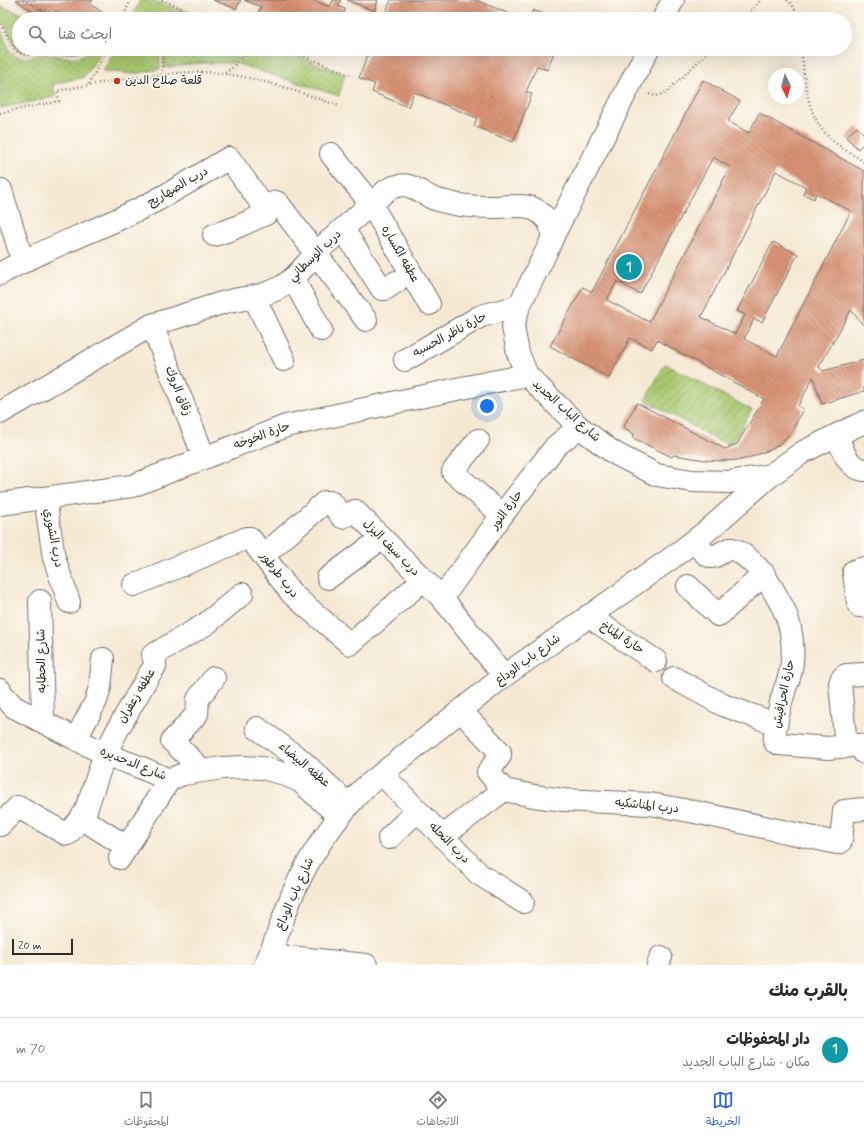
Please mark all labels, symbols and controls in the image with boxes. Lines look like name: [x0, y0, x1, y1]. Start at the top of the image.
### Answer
search box: [12, 12, 852, 56]
icon: search: [26, 23, 48, 45]
text: ابحث هنا: [58, 25, 112, 45]
north arrow: [768, 68, 804, 104]
place label: قلعة صلاح الدين: [125, 73, 202, 89]
marker: قلعة صلاح الدين: [112, 76, 122, 86]
street label: درب الصهاريج: [145, 163, 211, 211]
street label: عطفه الكساره: [377, 223, 423, 285]
street label: درب الوسطاني: [285, 227, 346, 287]
pin: 1: [616, 252, 642, 282]
street label: حارة ناظر الحسبه: [410, 309, 490, 361]
street label: زقاق الروك: [161, 364, 195, 418]
street label: شارع الباب الجديد: [529, 376, 603, 446]
your location: [477, 396, 497, 416]
street label: حارة الخوخه: [232, 418, 292, 454]
street label: حارة النور: [486, 487, 527, 534]
street label: درب الشوري: [39, 507, 67, 569]
street label: درب سيف اليزل: [359, 516, 423, 580]
street label: درب طرطور: [255, 548, 302, 601]
street label: حارة المناخ: [597, 618, 647, 658]
street label: شارع الحطابه: [33, 629, 51, 693]
street label: شارع باب الوداع: [492, 631, 564, 689]
street label: حارة الحرافيش: [769, 658, 799, 730]
street label: عطفه زعفران: [114, 666, 160, 726]
street label: عطفه البيضاء: [275, 739, 333, 791]
street label: شارع الدحديره: [97, 743, 169, 785]
street label: درب المناشكيه: [614, 795, 680, 817]
street label: درب النحله: [425, 819, 473, 867]
street label: شارع باب الوداع: [272, 855, 318, 933]
scale bar: [12, 937, 73, 956]
text: 20 m: [18, 939, 41, 953]
text: بالقرب منك: [769, 980, 848, 1002]
text: دار المحفوظات: [726, 1030, 810, 1050]
text: 70 m: [16, 1041, 45, 1058]
text: 1: [832, 1041, 838, 1058]
text: مكان · شارع الباب الجديد: [682, 1054, 810, 1071]
tab: المحفوظات: [124, 1089, 169, 1131]
tab: الاتجاهات: [416, 1089, 459, 1131]
tab: الخريطة: [706, 1089, 740, 1131]

